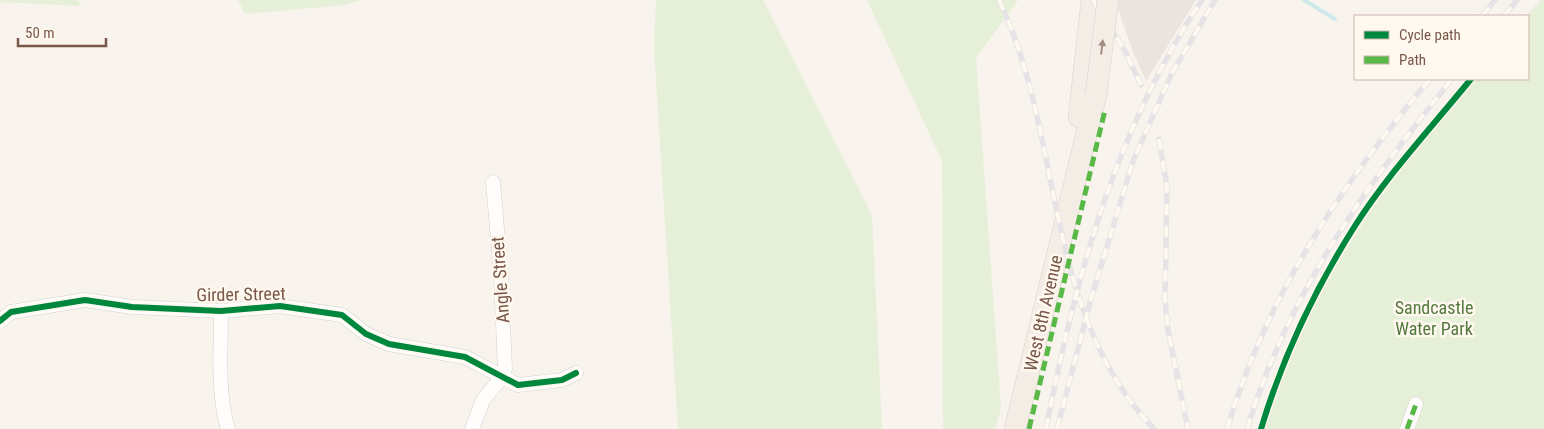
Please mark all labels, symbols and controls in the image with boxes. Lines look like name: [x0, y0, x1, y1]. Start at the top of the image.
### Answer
scale bar: [18, 15, 105, 47]
legend: [1354, 15, 1529, 80]
text: 50 m: [25, 24, 55, 42]
text: Cycle path: [1399, 26, 1461, 44]
one-way arrow: [1098, 39, 1106, 55]
text: Path: [1399, 51, 1426, 69]
street label: Angle Street: [486, 236, 514, 324]
street label: West 8th Avenue: [1019, 253, 1067, 373]
street label: Girder Street: [196, 283, 286, 305]
park label: Sandcastle Water Park: [1395, 297, 1473, 339]

